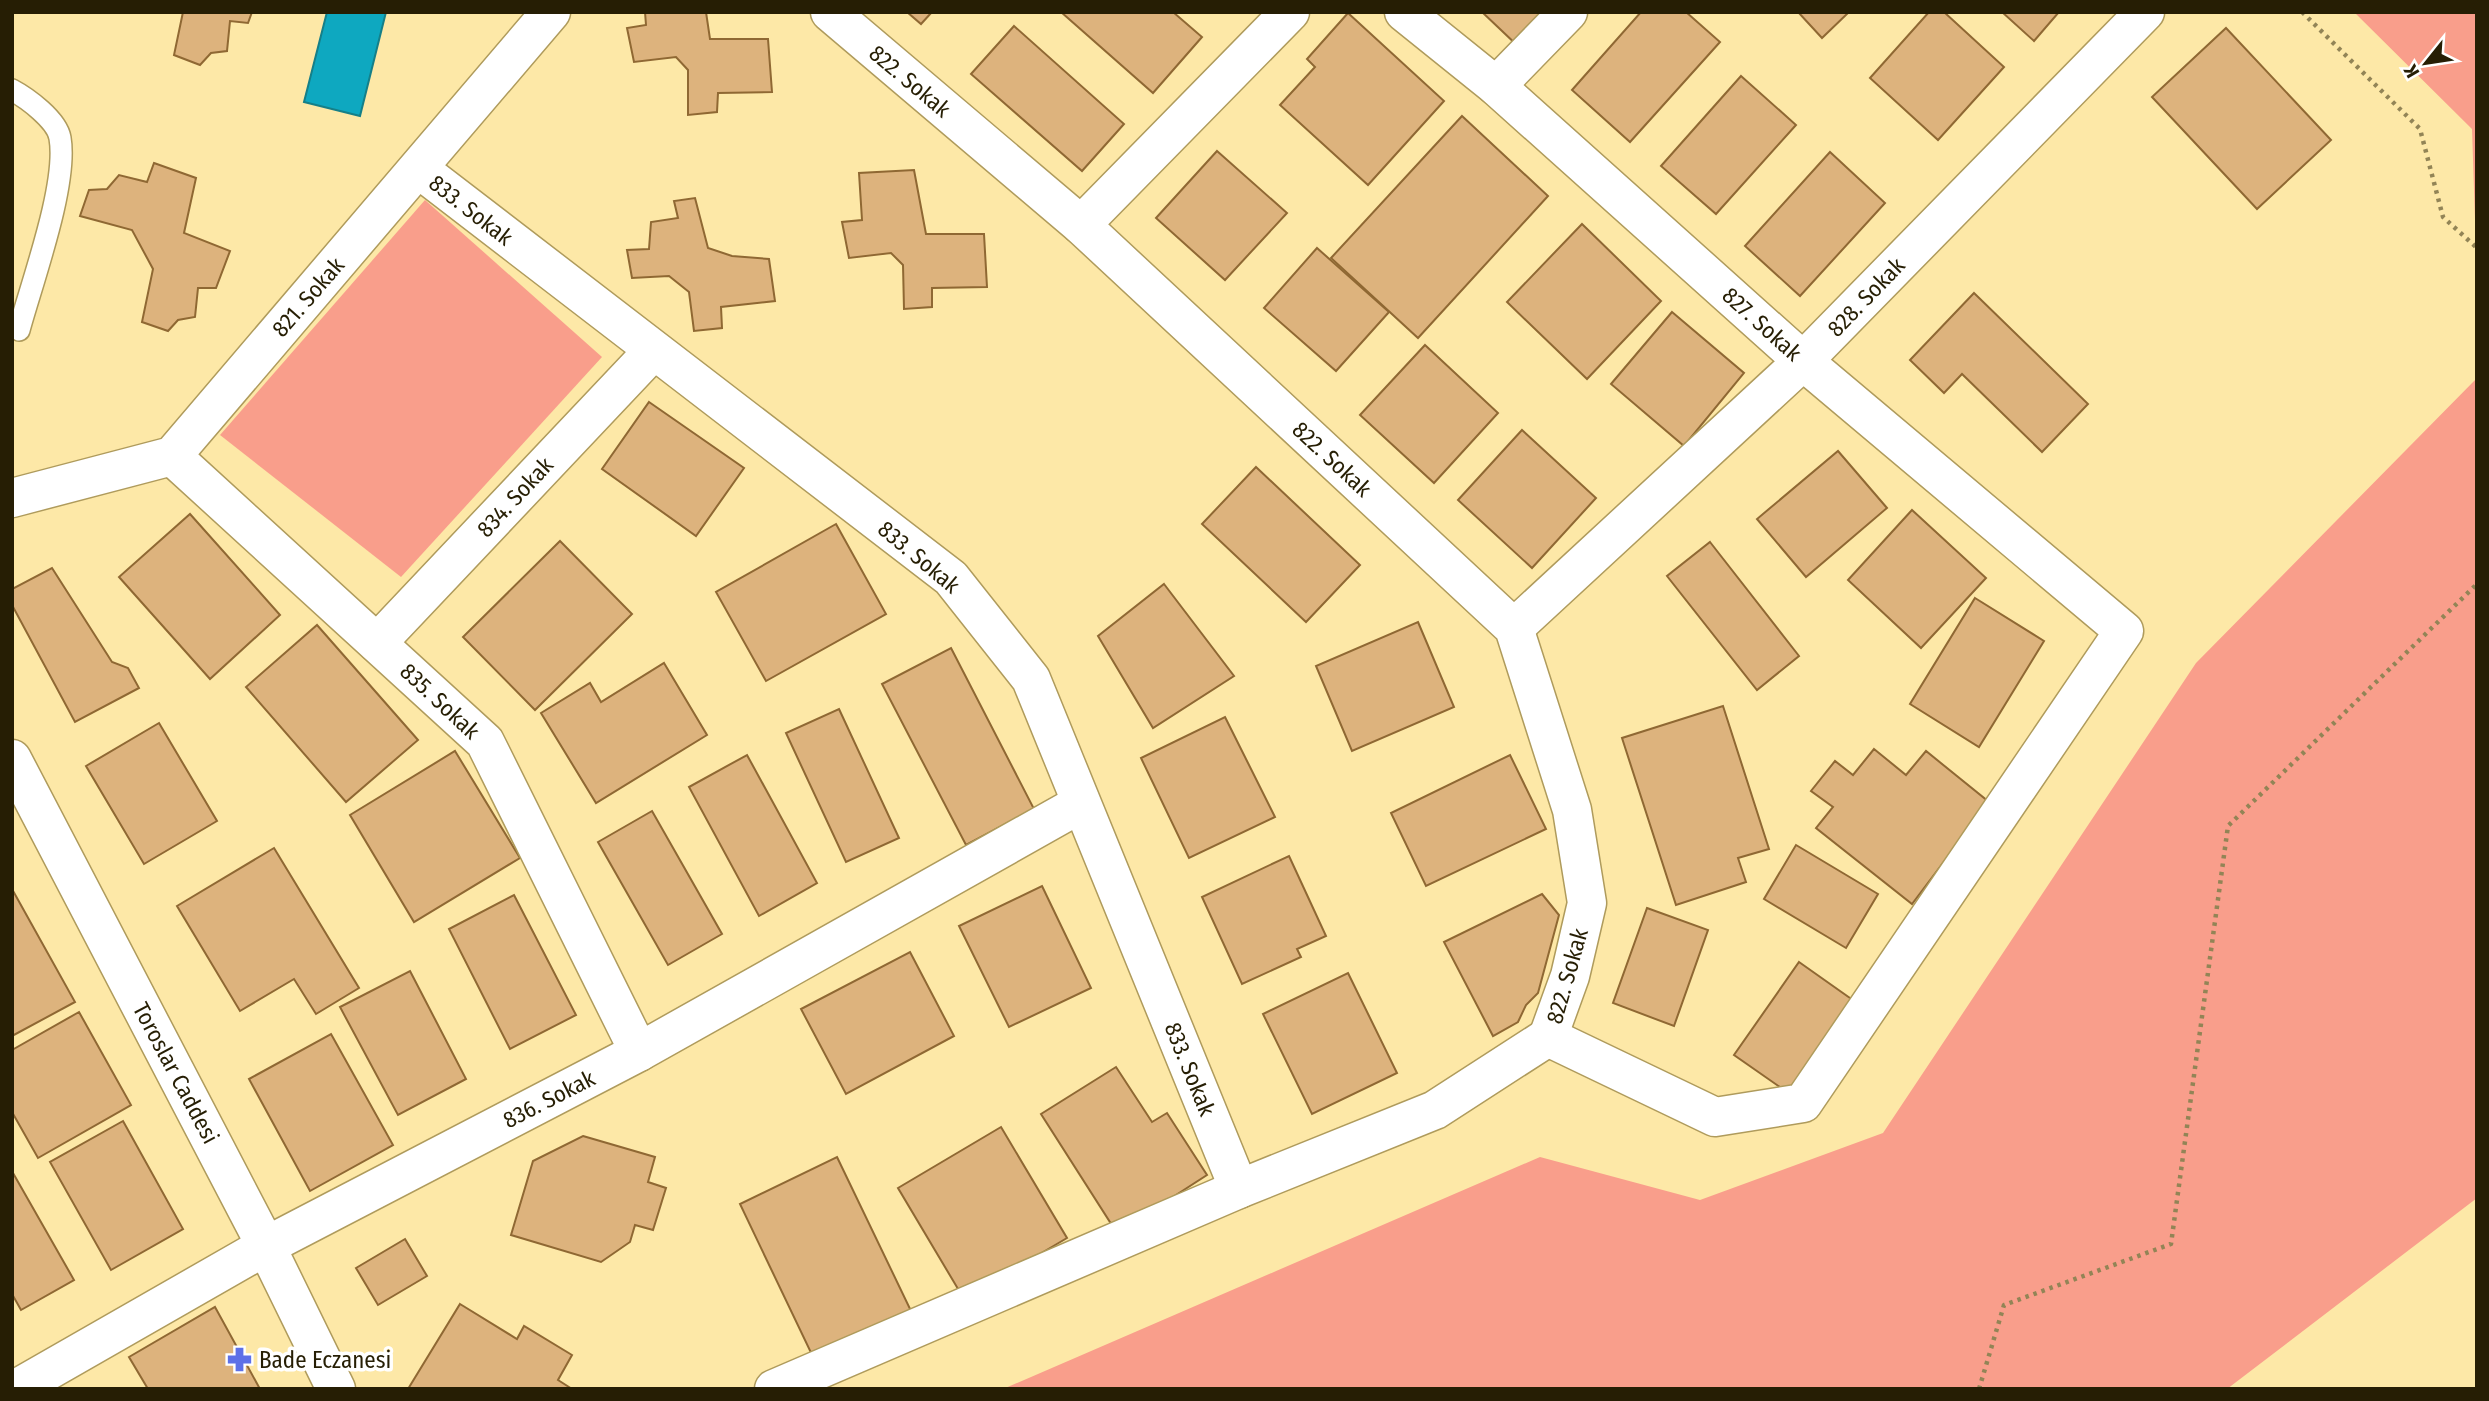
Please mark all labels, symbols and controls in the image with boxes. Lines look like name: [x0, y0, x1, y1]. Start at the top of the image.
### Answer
north arrow: [2391, 28, 2461, 98]
street label: 822. Sokak: [864, 39, 957, 123]
text: K: [2399, 60, 2424, 82]
street label: 833. Sokak: [424, 169, 519, 251]
street label: 821. Sokak: [266, 251, 350, 342]
street label: 828. Sokak: [1821, 251, 1911, 342]
street label: 827. Sokak: [1717, 281, 1808, 367]
street label: 822. Sokak: [1287, 415, 1378, 503]
street label: 834. Sokak: [471, 451, 559, 543]
street label: 833. Sokak: [872, 515, 966, 600]
street label: 835. Sokak: [394, 657, 486, 745]
street label: 822. Sokak: [1540, 925, 1594, 1027]
street label: Toroslar Caddesi: [127, 998, 225, 1148]
street label: 833. Sokak: [1159, 1018, 1222, 1120]
street label: 836. Sokak: [498, 1064, 600, 1134]
pharmacy icon: Bade Eczanesi: [225, 1346, 253, 1374]
place label: Bade Eczanesi: [259, 1346, 391, 1374]

